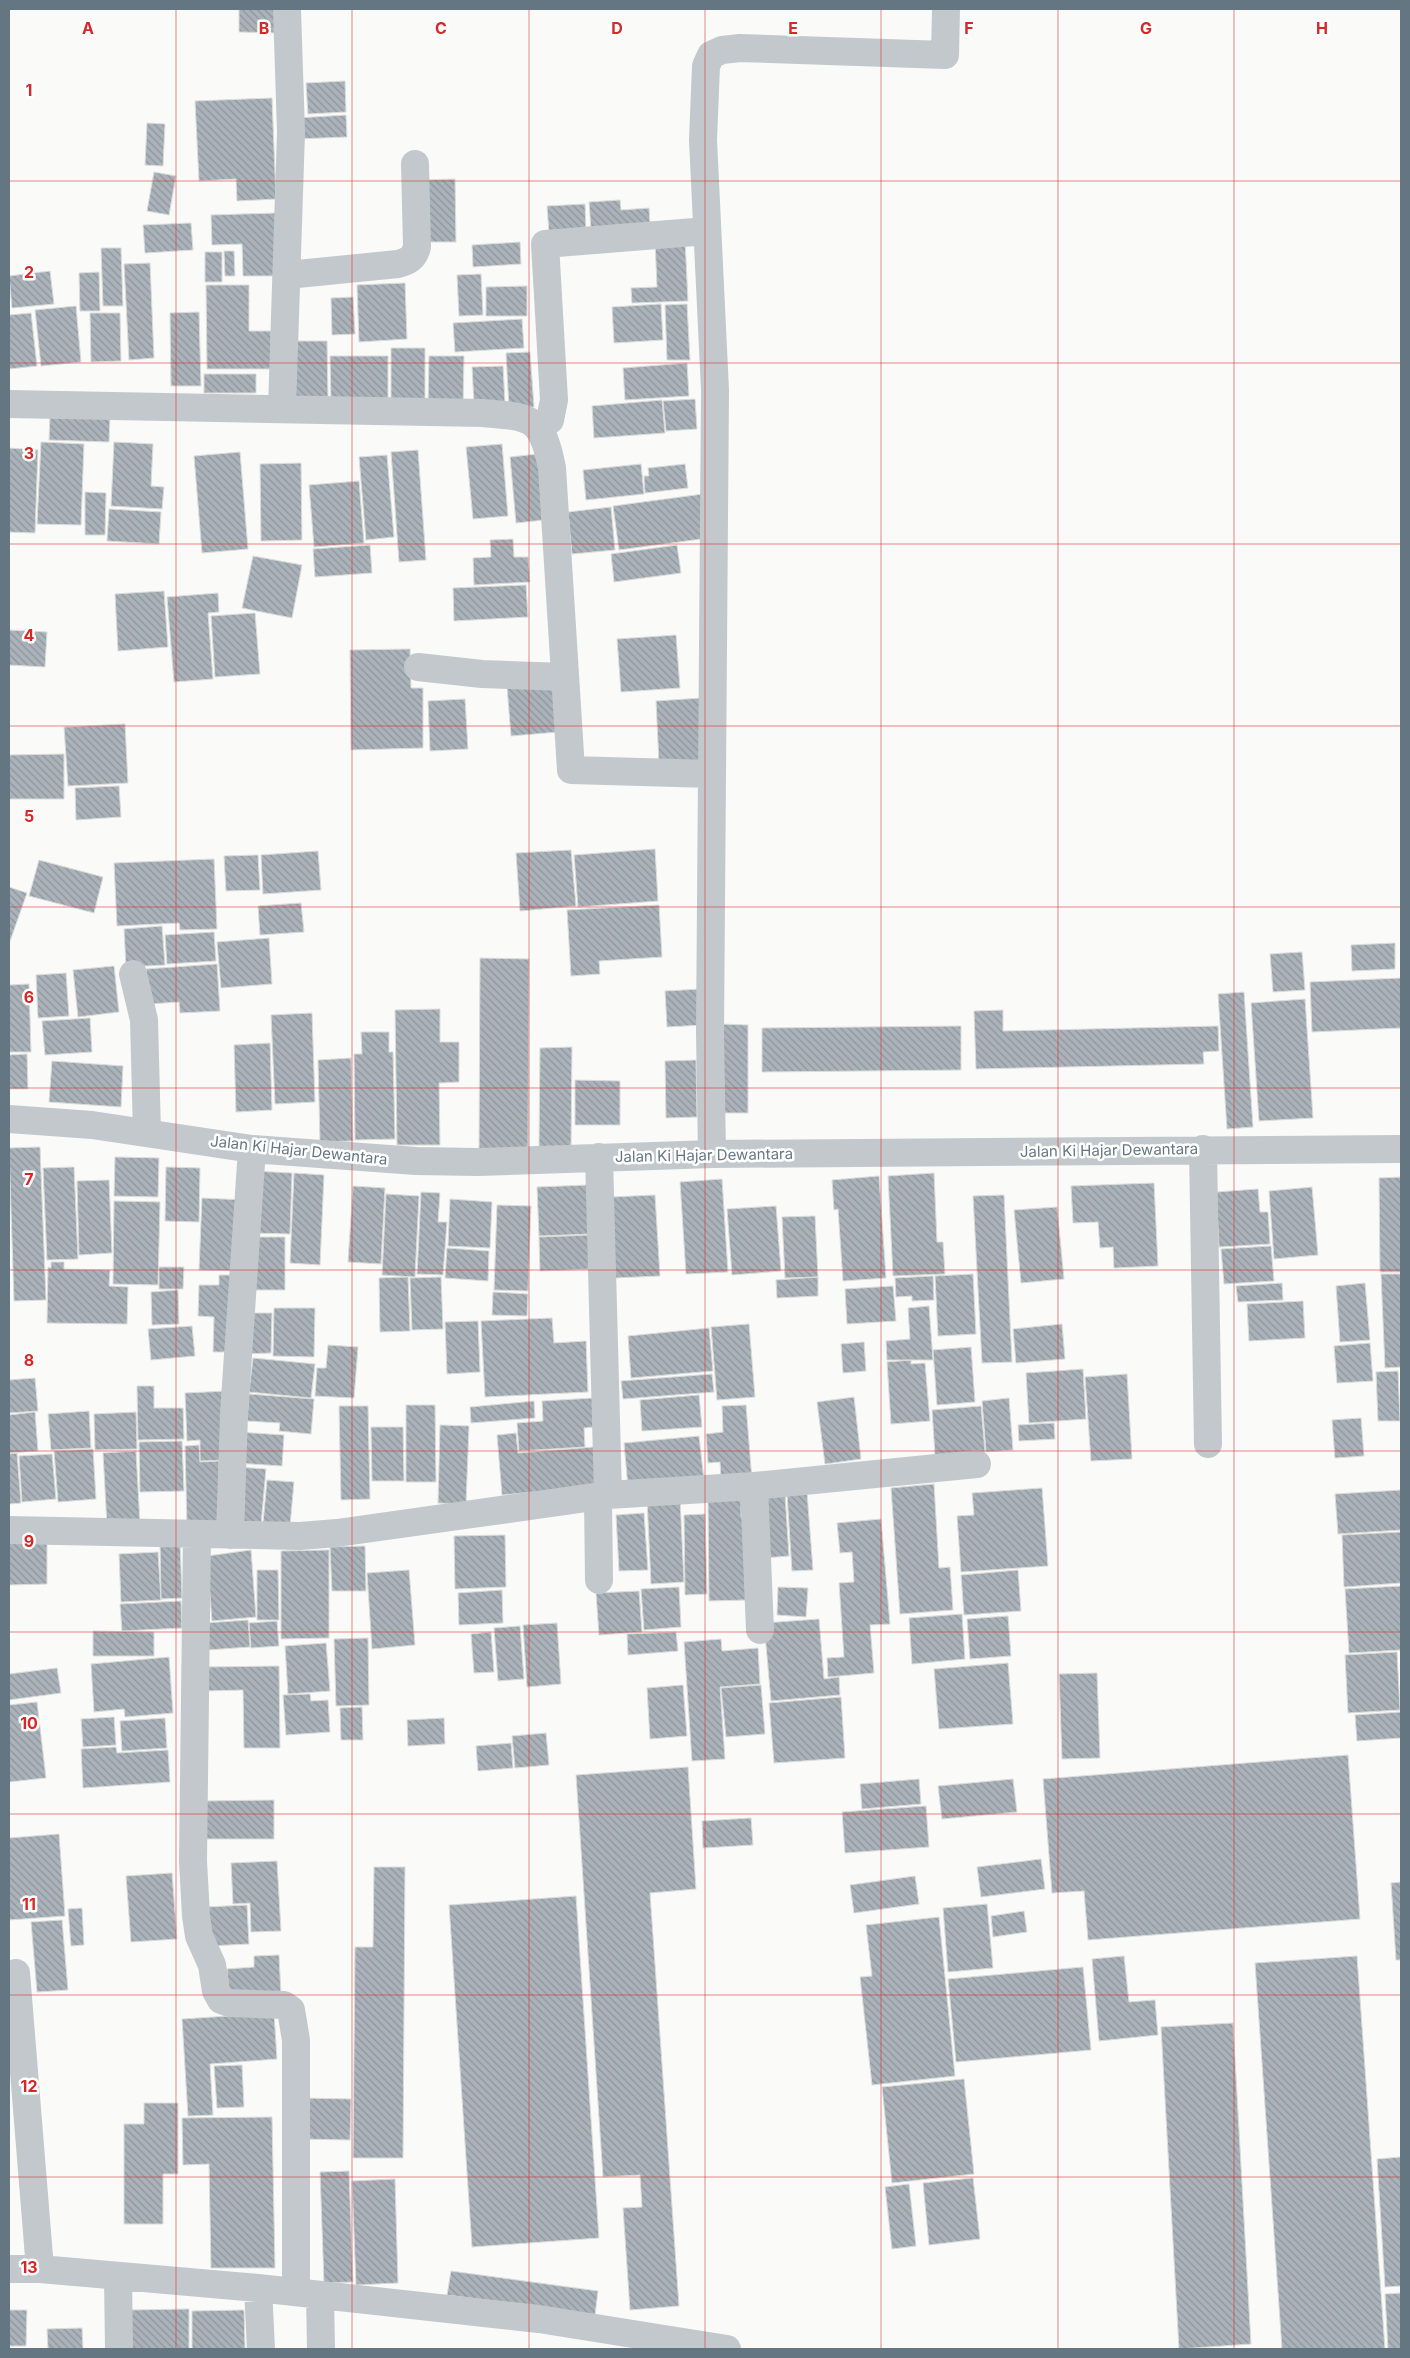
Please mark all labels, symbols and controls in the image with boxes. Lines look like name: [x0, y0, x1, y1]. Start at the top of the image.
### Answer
text: A: [82, 18, 94, 38]
text: B: [259, 18, 269, 38]
text: C: [435, 18, 447, 38]
text: D: [611, 18, 623, 38]
text: E: [788, 18, 798, 38]
text: F: [964, 18, 974, 38]
text: G: [1140, 18, 1152, 38]
text: H: [1316, 18, 1328, 38]
text: 1: [26, 80, 32, 100]
text: 2: [24, 262, 34, 282]
text: 3: [24, 443, 34, 463]
text: 4: [24, 625, 35, 645]
text: 5: [24, 806, 34, 826]
text: 6: [24, 987, 34, 1007]
street label: Jalan Ki Hajar Dewantara: [209, 1131, 389, 1169]
street label: Jalan Ki Hajar Dewantara: [1020, 1139, 1198, 1161]
street label: Jalan Ki Hajar Dewantara: [615, 1144, 793, 1166]
text: 7: [24, 1169, 34, 1189]
text: 8: [24, 1350, 34, 1370]
text: 9: [24, 1531, 34, 1551]
text: 10: [20, 1713, 38, 1733]
text: 11: [22, 1894, 36, 1914]
text: 12: [21, 2076, 37, 2096]
text: 13: [20, 2257, 38, 2277]

